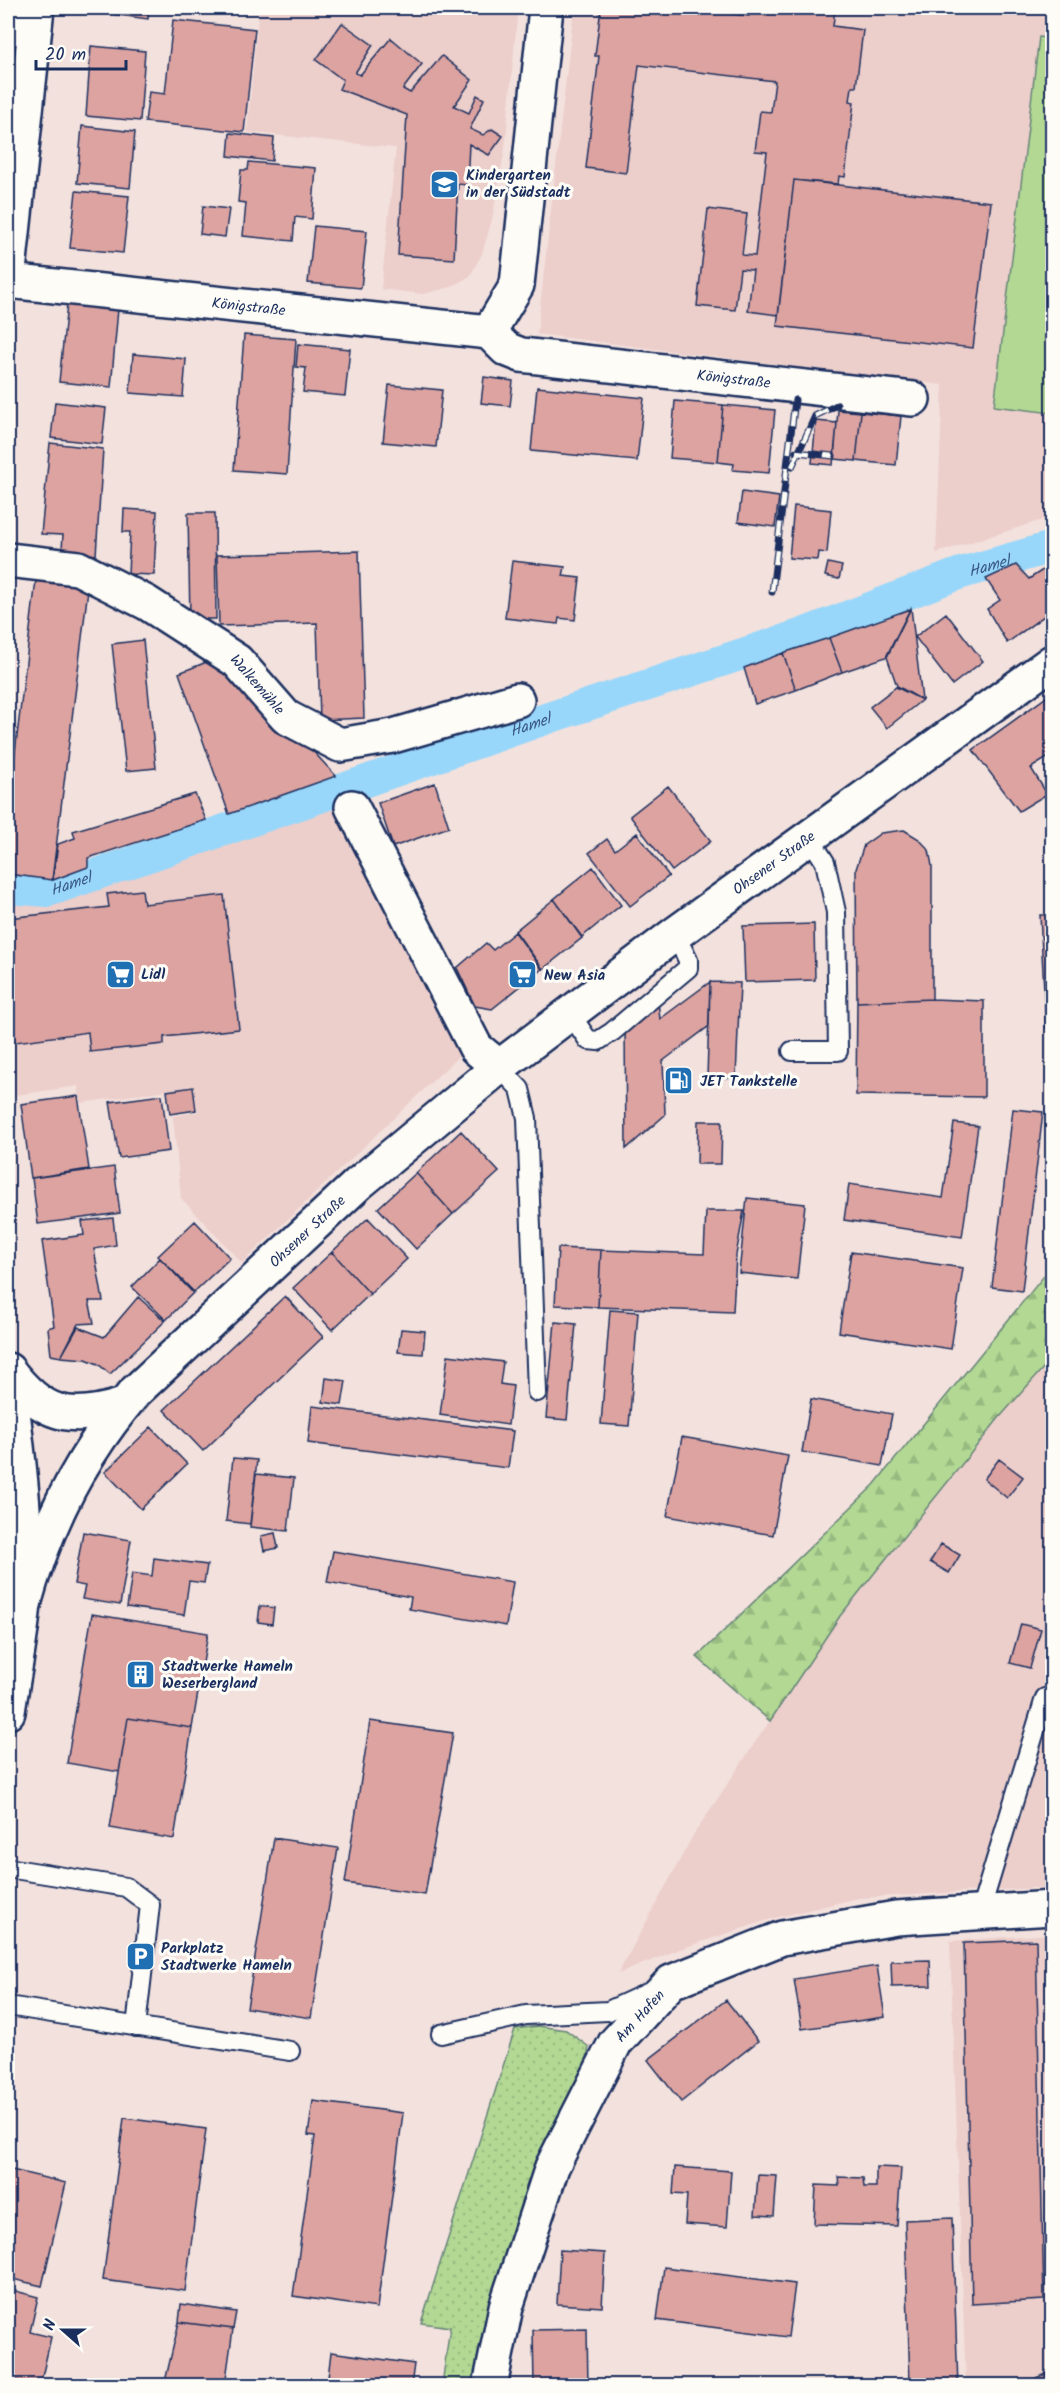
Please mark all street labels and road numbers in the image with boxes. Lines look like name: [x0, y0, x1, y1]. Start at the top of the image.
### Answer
street label: Königstraße: [210, 292, 287, 323]
street label: Königstraße: [695, 364, 772, 396]
street label: Walkemühle: [223, 649, 290, 721]
street label: Ohsener Straße: [728, 825, 821, 902]
street label: Ohsener Straße: [264, 1190, 352, 1274]
street label: Am Hafen: [610, 1985, 671, 2048]

